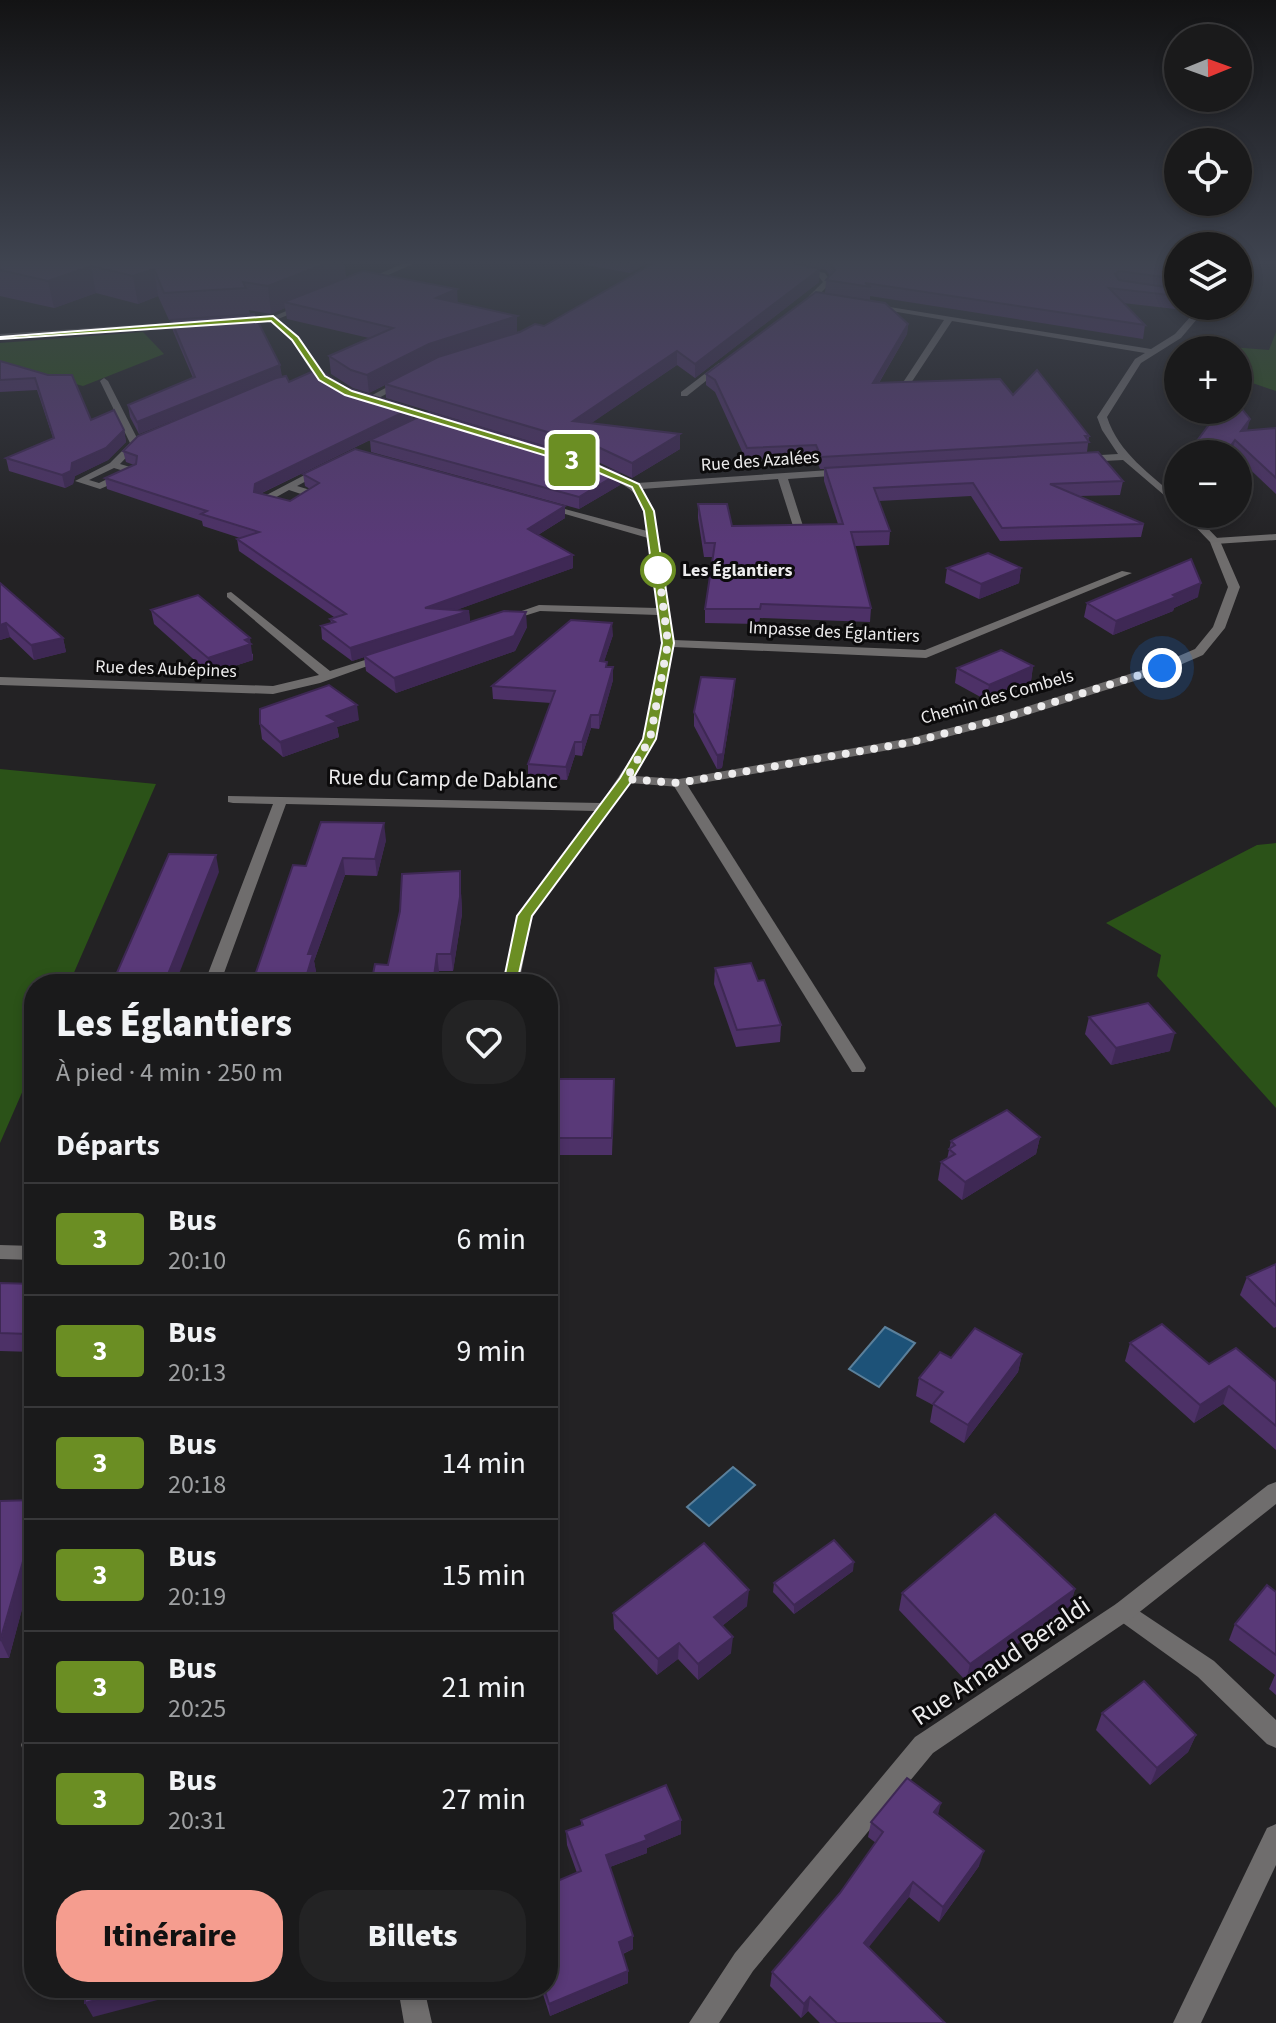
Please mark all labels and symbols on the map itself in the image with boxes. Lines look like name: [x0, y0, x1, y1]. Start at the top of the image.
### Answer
north arrow: [1164, 24, 1252, 112]
line badge: 3: [546, 434, 598, 486]
street label: Rue des Azalées: [700, 444, 820, 478]
marker: Les Églantiers: [641, 553, 675, 587]
place label: Les Églantiers: [682, 558, 793, 583]
street label: Impasse des Églantiers: [748, 615, 920, 649]
your location: [1142, 648, 1182, 688]
street label: Rue des Aubépines: [95, 654, 237, 684]
street label: Chemin des Combels: [918, 663, 1076, 731]
street label: Rue du Camp de Dablanc: [328, 761, 558, 797]
street label: Rue Arnaud Beraldi: [904, 1587, 1098, 1735]

